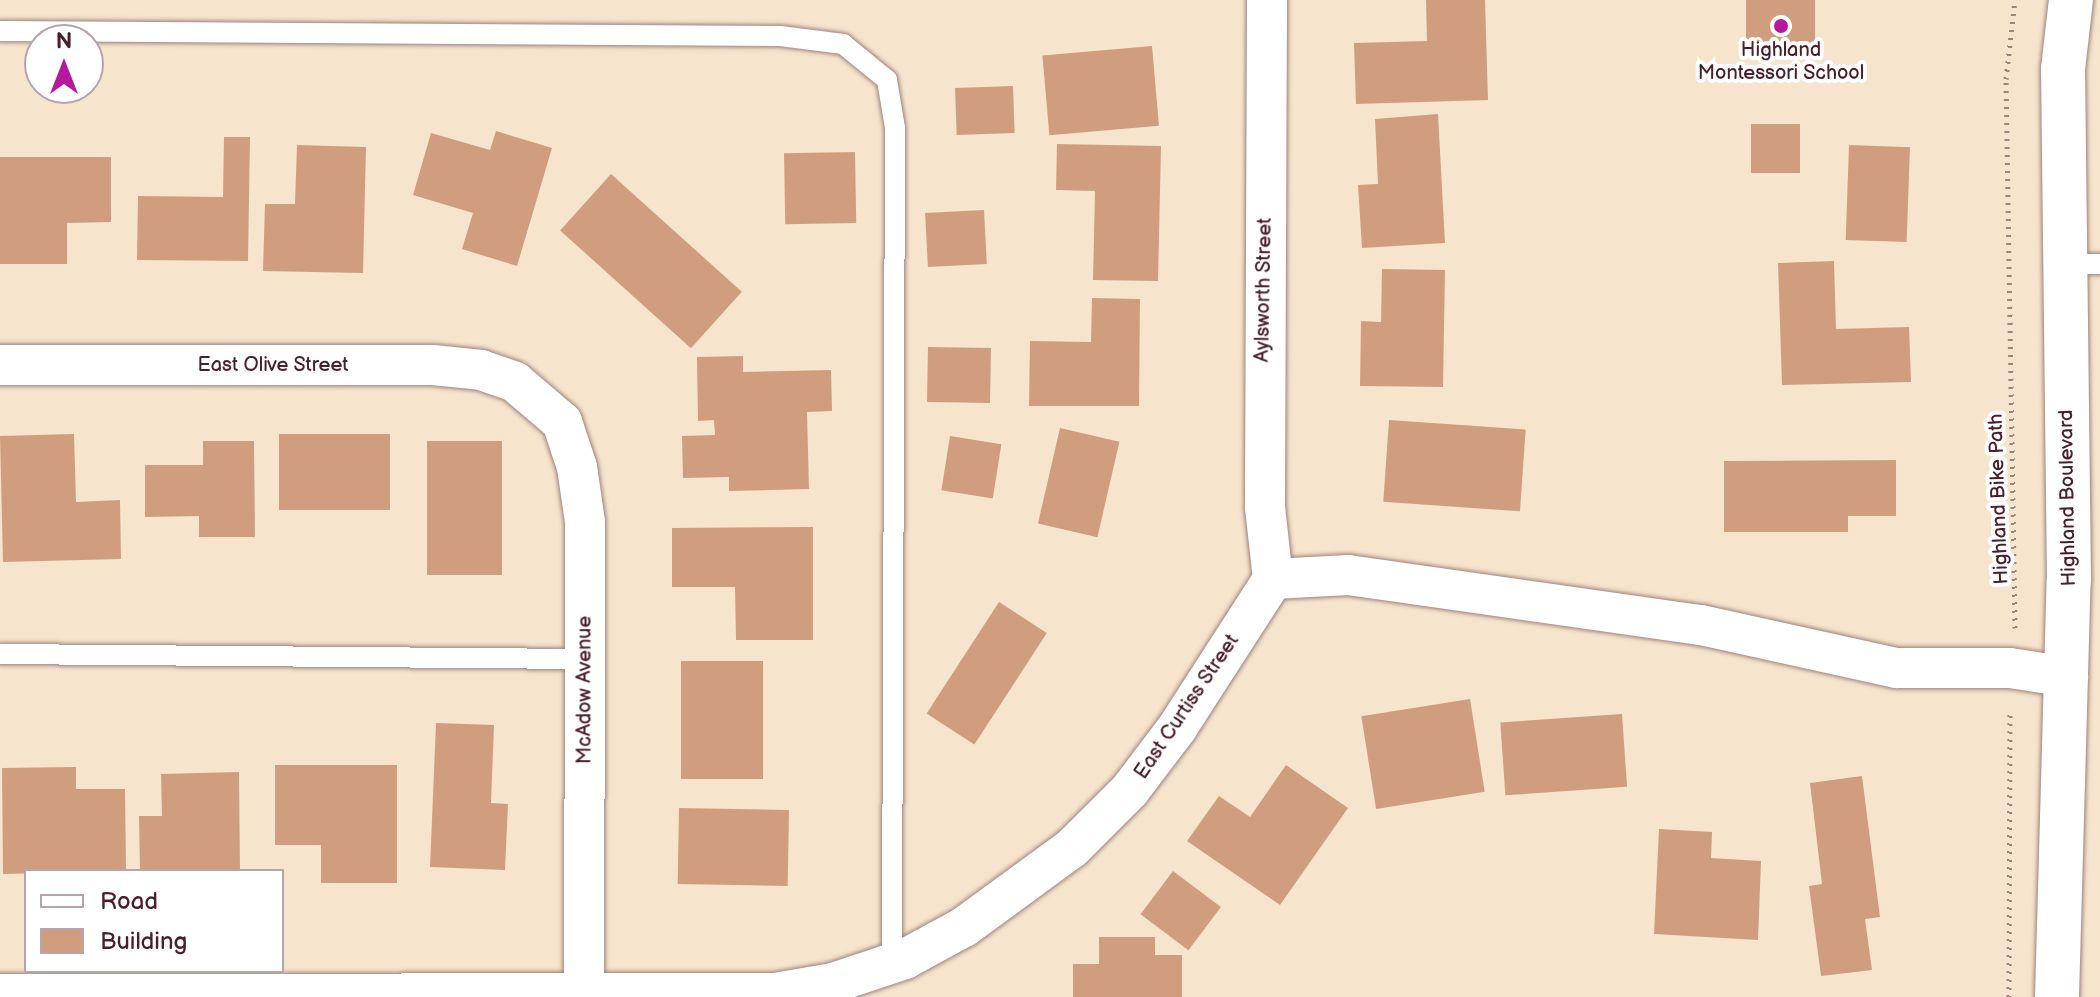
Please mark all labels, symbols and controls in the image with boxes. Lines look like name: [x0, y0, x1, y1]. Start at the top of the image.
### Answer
marker: Highland Montessori School: [1772, 17, 1790, 35]
north arrow: [24, 24, 104, 104]
text: N: [56, 28, 72, 55]
place label: Highland Montessori School: [1698, 38, 1864, 85]
street label: Aylsworth Street: [1251, 217, 1277, 363]
street label: East Olive Street: [197, 353, 349, 377]
street label: Highland Boulevard: [2054, 409, 2082, 587]
street label: Highland Bike Path: [1984, 413, 2014, 585]
street label: McAdow Avenue: [573, 616, 597, 764]
street label: East Curtiss Street: [1130, 630, 1244, 784]
legend: [24, 869, 284, 973]
text: Road: [100, 887, 158, 916]
text: Building: [100, 927, 187, 956]

